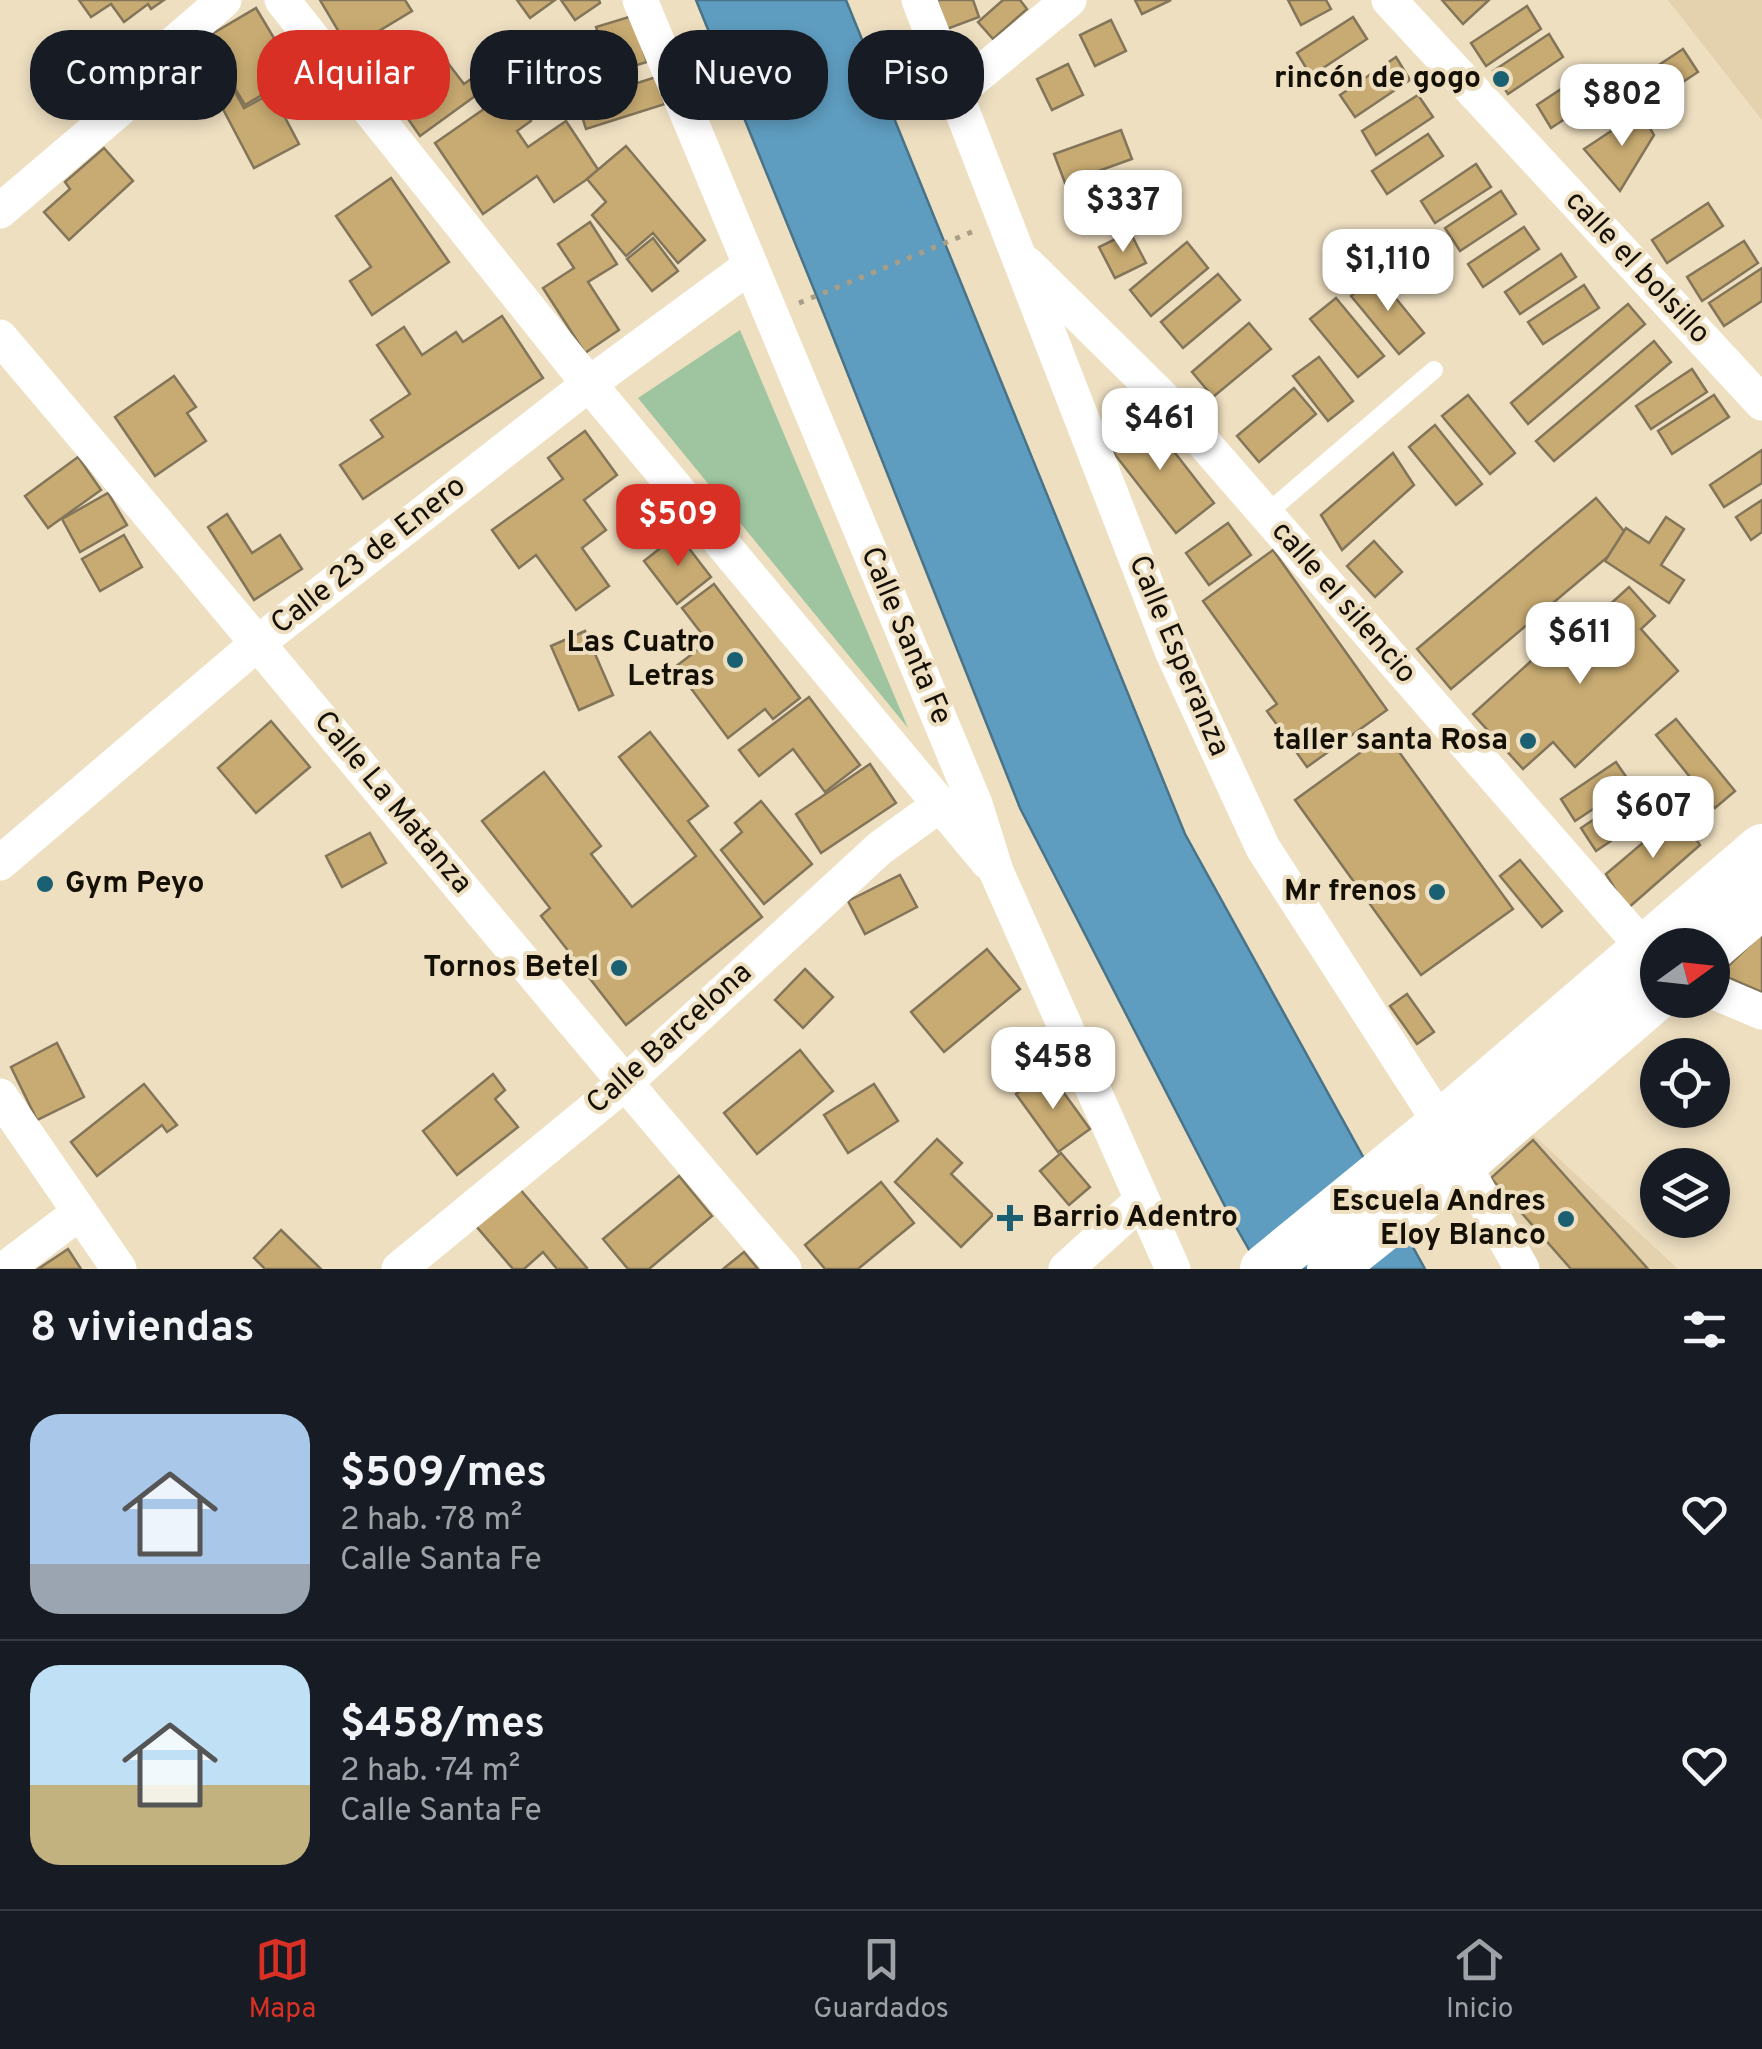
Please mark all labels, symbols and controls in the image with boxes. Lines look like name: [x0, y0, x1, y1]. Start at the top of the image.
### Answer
chip: Comprar: [30, 30, 237, 120]
chip: Alquilar: [257, 30, 450, 120]
chip: Filtros: [470, 30, 638, 120]
chip: Nuevo: [658, 30, 828, 120]
chip: Piso: [848, 30, 984, 120]
place label: rincón de gogo: [1274, 61, 1481, 98]
pin: $802: [1563, 64, 1681, 149]
marker: rincón de gogo: [1490, 68, 1512, 90]
text: $802: [1582, 76, 1662, 116]
pin: $337: [1064, 170, 1182, 255]
text: $337: [1086, 182, 1160, 222]
street label: calle el bolsillo: [1556, 184, 1718, 352]
pin: $1,110: [1307, 229, 1469, 314]
text: $1,110: [1344, 241, 1432, 281]
pin: $461: [1101, 388, 1219, 473]
text: $461: [1124, 400, 1196, 440]
street label: Calle 23 de Enero: [264, 468, 474, 644]
pin: $509: [619, 484, 737, 569]
text: $509: [638, 496, 718, 536]
street label: calle el silencio: [1262, 514, 1424, 692]
street label: Calle Santa Fe: [851, 542, 959, 730]
street label: Calle Esperanza: [1119, 550, 1237, 762]
pin: $611: [1521, 602, 1639, 687]
text: $611: [1548, 614, 1612, 654]
place label: Las Cuatro Letras: [567, 625, 715, 696]
marker: Las Cuatro Letras: [724, 649, 746, 671]
street label: Calle La Matanza: [305, 704, 479, 902]
place label: taller santa Rosa: [1273, 723, 1508, 760]
marker: taller santa Rosa: [1517, 730, 1539, 752]
pin: $607: [1594, 776, 1712, 861]
text: $607: [1615, 788, 1691, 828]
place label: Gym Peyo: [65, 866, 205, 903]
marker: Gym Peyo: [34, 873, 56, 895]
place label: Mr frenos: [1284, 874, 1417, 911]
marker: Mr frenos: [1426, 881, 1448, 903]
north arrow: [1640, 928, 1730, 1018]
map controls: [1640, 928, 1730, 1238]
place label: Tornos Betel: [423, 950, 599, 987]
street label: Calle Barcelona: [580, 955, 760, 1123]
marker: Tornos Betel: [608, 957, 630, 979]
pin: $458: [994, 1027, 1112, 1112]
button: locate: [1640, 1038, 1730, 1128]
text: $458: [1013, 1039, 1093, 1079]
button: layers: [1640, 1148, 1730, 1238]
place label: Escuela Andres Eloy Blanco: [1332, 1184, 1546, 1255]
place label: Barrio Adentro: [1032, 1200, 1238, 1237]
marker: Barrio Adentro: [997, 1205, 1023, 1231]
marker: Escuela Andres Eloy Blanco: [1555, 1208, 1577, 1230]
icon: filters: [1677, 1302, 1732, 1357]
text: 8 viviendas: [30, 1303, 254, 1356]
text: $509/mes: [340, 1448, 547, 1501]
icon: home: [110, 1454, 230, 1574]
icon: heart: [1677, 1487, 1732, 1542]
text: 2 hab. · 78 m²: [340, 1501, 522, 1541]
text: Calle Santa Fe: [340, 1541, 542, 1581]
text: $458/mes: [340, 1699, 545, 1752]
icon: home: [110, 1705, 230, 1825]
icon: heart: [1677, 1738, 1732, 1793]
text: 2 hab. · 74 m²: [340, 1752, 520, 1792]
text: Calle Santa Fe: [340, 1792, 542, 1832]
tab: Mapa: [249, 1932, 316, 2028]
tab: Guardados: [813, 1932, 949, 2028]
tab: Inicio: [1446, 1932, 1513, 2028]

